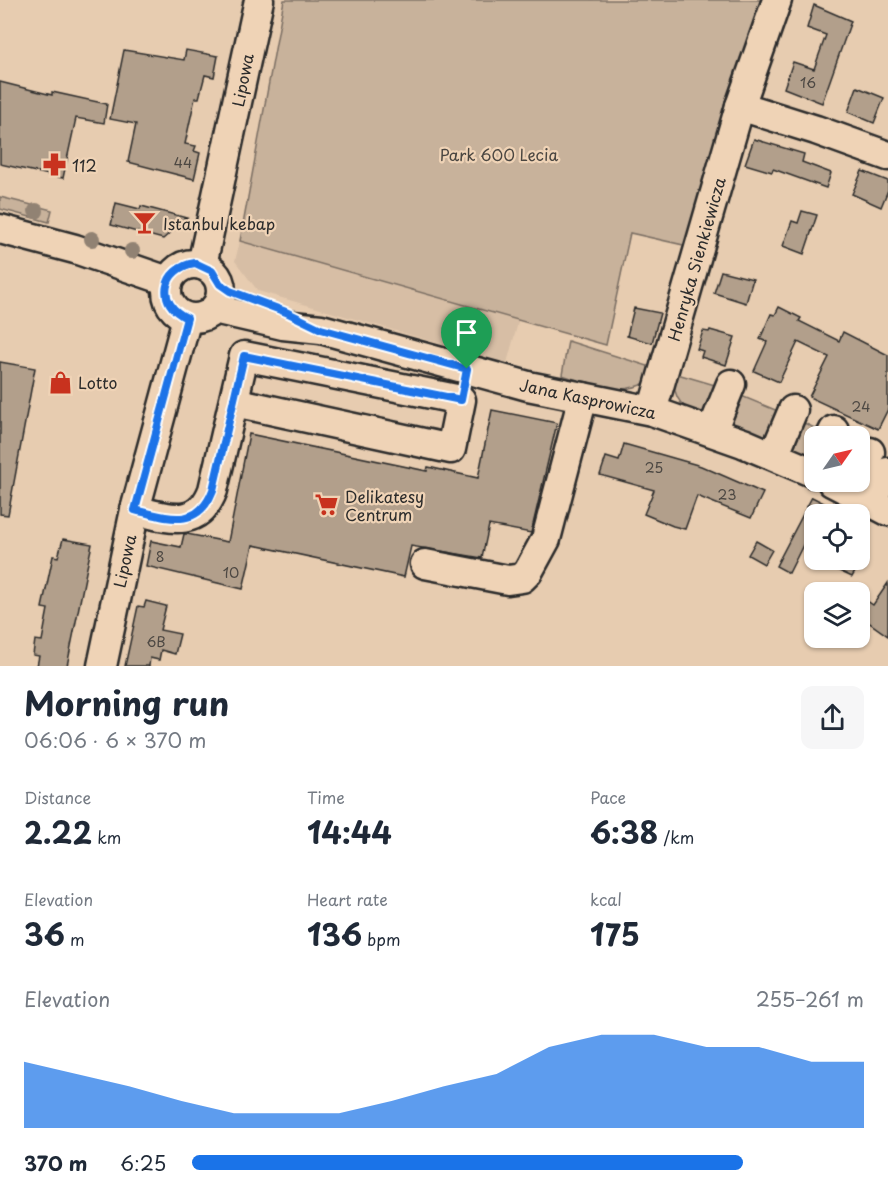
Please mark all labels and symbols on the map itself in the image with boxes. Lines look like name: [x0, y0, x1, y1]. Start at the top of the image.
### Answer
street label: Lipowa: [225, 51, 259, 109]
house number: 16: [800, 72, 816, 93]
park label: Park 600 Lecia: [440, 142, 558, 166]
pharmacy icon: 112: [41, 152, 67, 178]
house number: 44: [174, 152, 192, 173]
place label: 112: [72, 153, 97, 177]
street label: Henryka Sienkiewicza: [661, 174, 731, 344]
bar icon: Istanbul kebap: [132, 210, 158, 236]
place label: Istanbul kebap: [163, 211, 275, 235]
pin: [441, 307, 492, 369]
shop icon: Lotto: [47, 369, 73, 395]
place label: Lotto: [78, 370, 118, 394]
street label: Jana Kasprowicza: [517, 372, 659, 424]
house number: 24: [852, 396, 870, 417]
north arrow: [804, 426, 870, 492]
house number: 25: [645, 457, 663, 478]
place label: Delikatesy Centrum: [345, 484, 424, 526]
house number: 23: [718, 484, 736, 505]
supermarket icon: Delikatesy Centrum: [314, 492, 340, 518]
street label: Lipowa: [107, 532, 141, 590]
house number: 8: [156, 546, 164, 567]
house number: 10: [223, 562, 239, 583]
house number: 6B: [146, 631, 166, 652]

